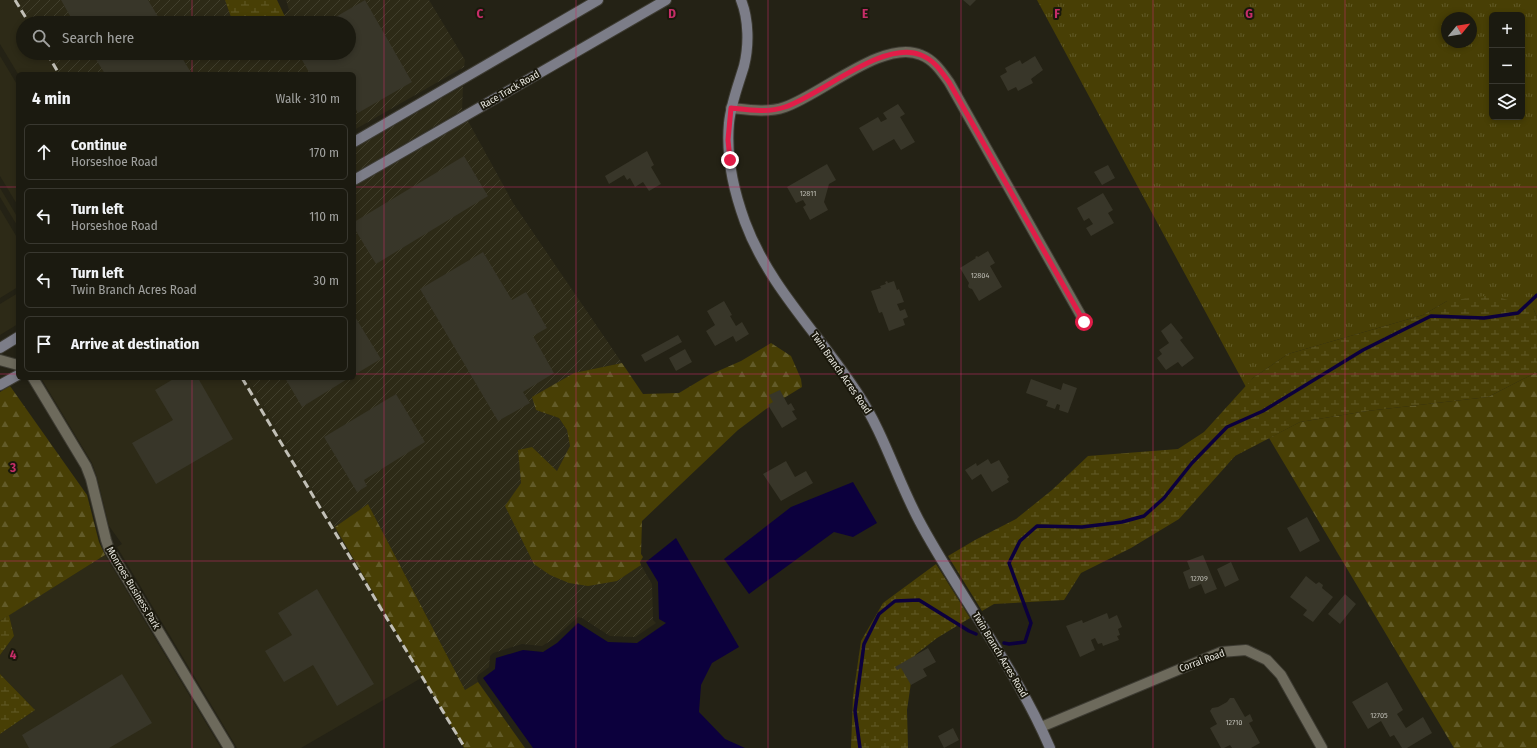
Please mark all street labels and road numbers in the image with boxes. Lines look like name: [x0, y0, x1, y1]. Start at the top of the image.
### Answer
street label: Race Track Road: [478, 68, 542, 112]
street label: Twin Branch Acres Road: [808, 330, 874, 416]
street label: Monroes Business Park: [104, 545, 163, 632]
street label: Twin Branch Acres Road: [970, 610, 1030, 700]
street label: Corral Road: [1178, 647, 1226, 675]

